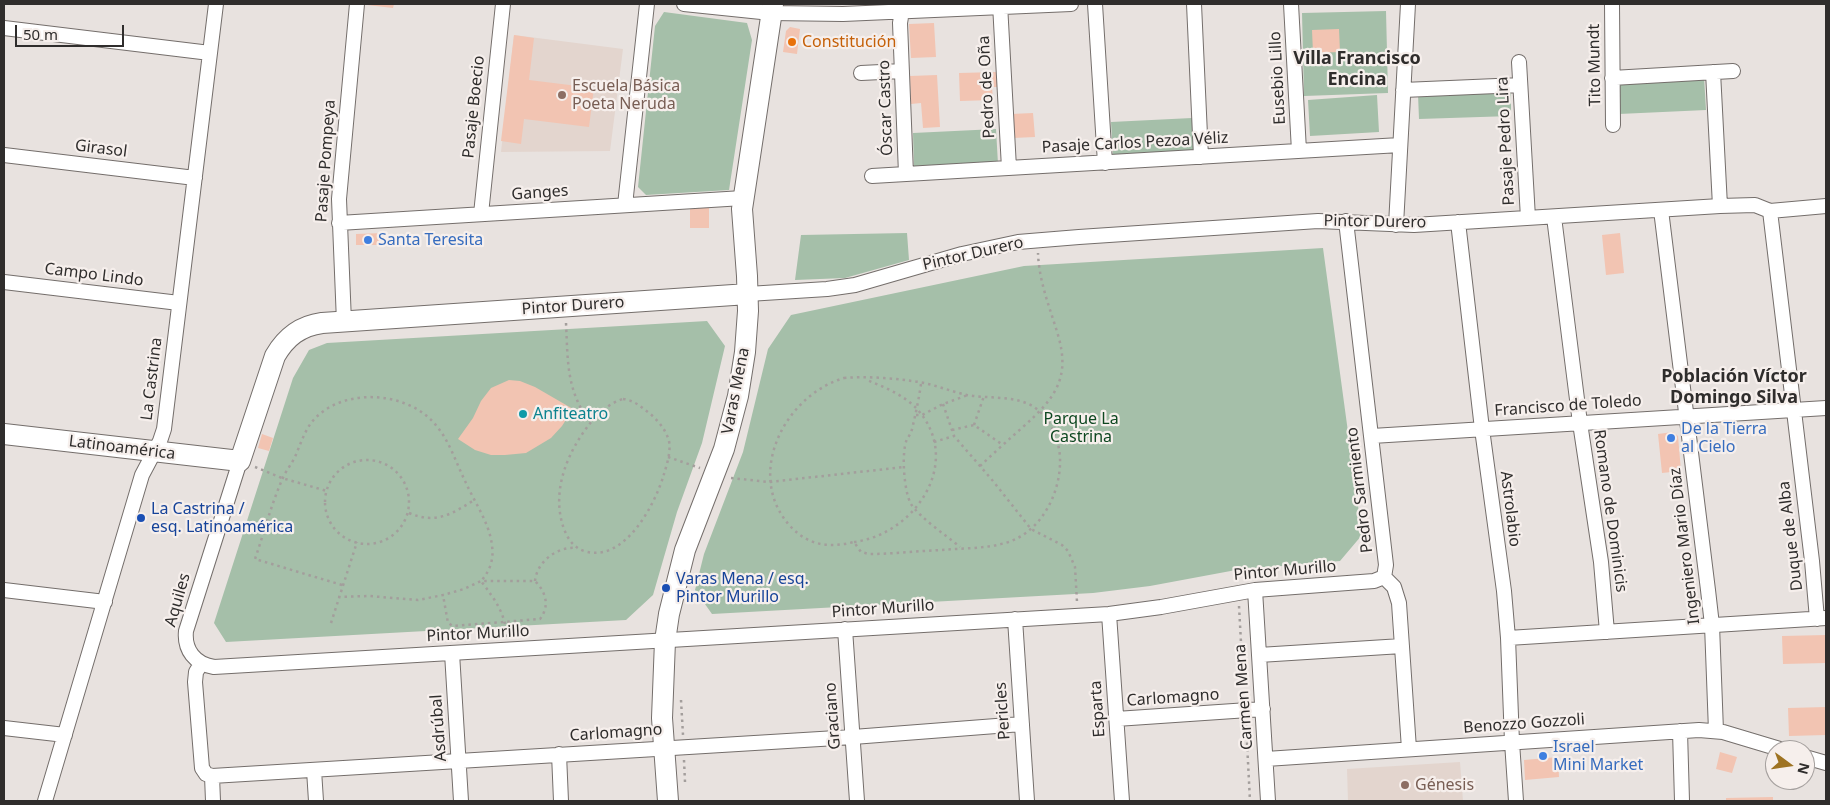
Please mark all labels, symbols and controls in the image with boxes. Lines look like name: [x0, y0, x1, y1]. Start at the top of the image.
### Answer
scale bar: [18, 15, 126, 47]
text: 50 m: [23, 24, 58, 44]
street label: Tito Mundt: [1585, 24, 1605, 106]
street label: Eusebio Lillo: [1266, 31, 1290, 125]
place label: Constitución: [802, 32, 896, 52]
street label: Pedro de Oña: [975, 35, 999, 139]
marker: Constitución: [786, 36, 798, 48]
district label: Villa Francisco Encina: [1293, 48, 1421, 90]
street label: Pasaje Boecio: [459, 55, 489, 159]
street label: Óscar Castro: [875, 60, 897, 156]
place label: Escuela Básica Poeta Neruda: [572, 76, 680, 114]
street label: Pasaje Pedro Lira: [1493, 76, 1519, 206]
marker: Escuela Básica Poeta Neruda: [556, 89, 568, 101]
street label: Pasaje Pompeya: [312, 99, 340, 223]
street label: Pasaje Carlos Pezoa Véliz: [1041, 129, 1229, 157]
street label: Girasol: [74, 136, 128, 162]
street label: Ganges: [511, 181, 569, 205]
street label: Pintor Durero: [1323, 212, 1427, 232]
place label: Santa Teresita: [378, 230, 483, 250]
street label: Pintor Durero: [921, 233, 1025, 275]
marker: Santa Teresita: [362, 234, 374, 246]
street label: Campo Lindo: [43, 259, 145, 291]
street label: Pintor Durero: [521, 293, 625, 319]
street label: La Castrina: [137, 336, 167, 422]
street label: Varas Mena: [718, 346, 754, 436]
district label: Población Víctor Domingo Silva: [1661, 366, 1807, 408]
street label: Francisco de Toledo: [1494, 391, 1642, 421]
place label: Anfiteatro: [533, 404, 608, 424]
marker: Anfiteatro: [517, 408, 529, 420]
park label: Parque La Castrina: [1043, 409, 1119, 447]
place label: De la Tierra al Cielo: [1681, 419, 1767, 457]
street label: Pedro Sarmiento: [1343, 426, 1377, 554]
street label: Romano de Dominicis: [1589, 428, 1631, 594]
street label: Latinoamérica: [68, 432, 176, 464]
marker: De la Tierra al Cielo: [1665, 432, 1677, 444]
street label: Ingeniero Mario Díaz: [1666, 467, 1704, 625]
street label: Astrolabio: [1496, 470, 1524, 548]
street label: Duque de Alba: [1775, 480, 1807, 592]
place label: La Castrina / esq. Latinoamérica: [151, 499, 293, 537]
marker: La Castrina / esq. Latinoamérica: [135, 512, 147, 524]
street label: Pintor Murillo: [1233, 557, 1337, 585]
place label: Varas Mena / esq. Pintor Murillo: [676, 569, 809, 607]
street label: Aquiles: [161, 571, 195, 629]
marker: Varas Mena / esq. Pintor Murillo: [660, 582, 672, 594]
street label: Pintor Murillo: [831, 596, 935, 622]
street label: Pintor Murillo: [426, 622, 530, 646]
street label: Carmen Mena: [1231, 643, 1257, 751]
street label: Esparta: [1086, 680, 1110, 738]
street label: Pericles: [991, 681, 1015, 741]
street label: Graciano: [821, 682, 845, 750]
street label: Carlomagno: [1126, 685, 1220, 711]
street label: Asdrúbal: [427, 694, 451, 762]
street label: Benozzo Gozzoli: [1463, 710, 1585, 738]
street label: Carlomagno: [569, 720, 663, 746]
place label: Israel Mini Market: [1553, 737, 1643, 775]
north arrow: [1765, 740, 1815, 790]
marker: Israel Mini Market: [1537, 750, 1549, 762]
text: N: [1793, 761, 1815, 776]
place label: Génesis: [1415, 775, 1474, 795]
marker: Génesis: [1399, 779, 1411, 791]

